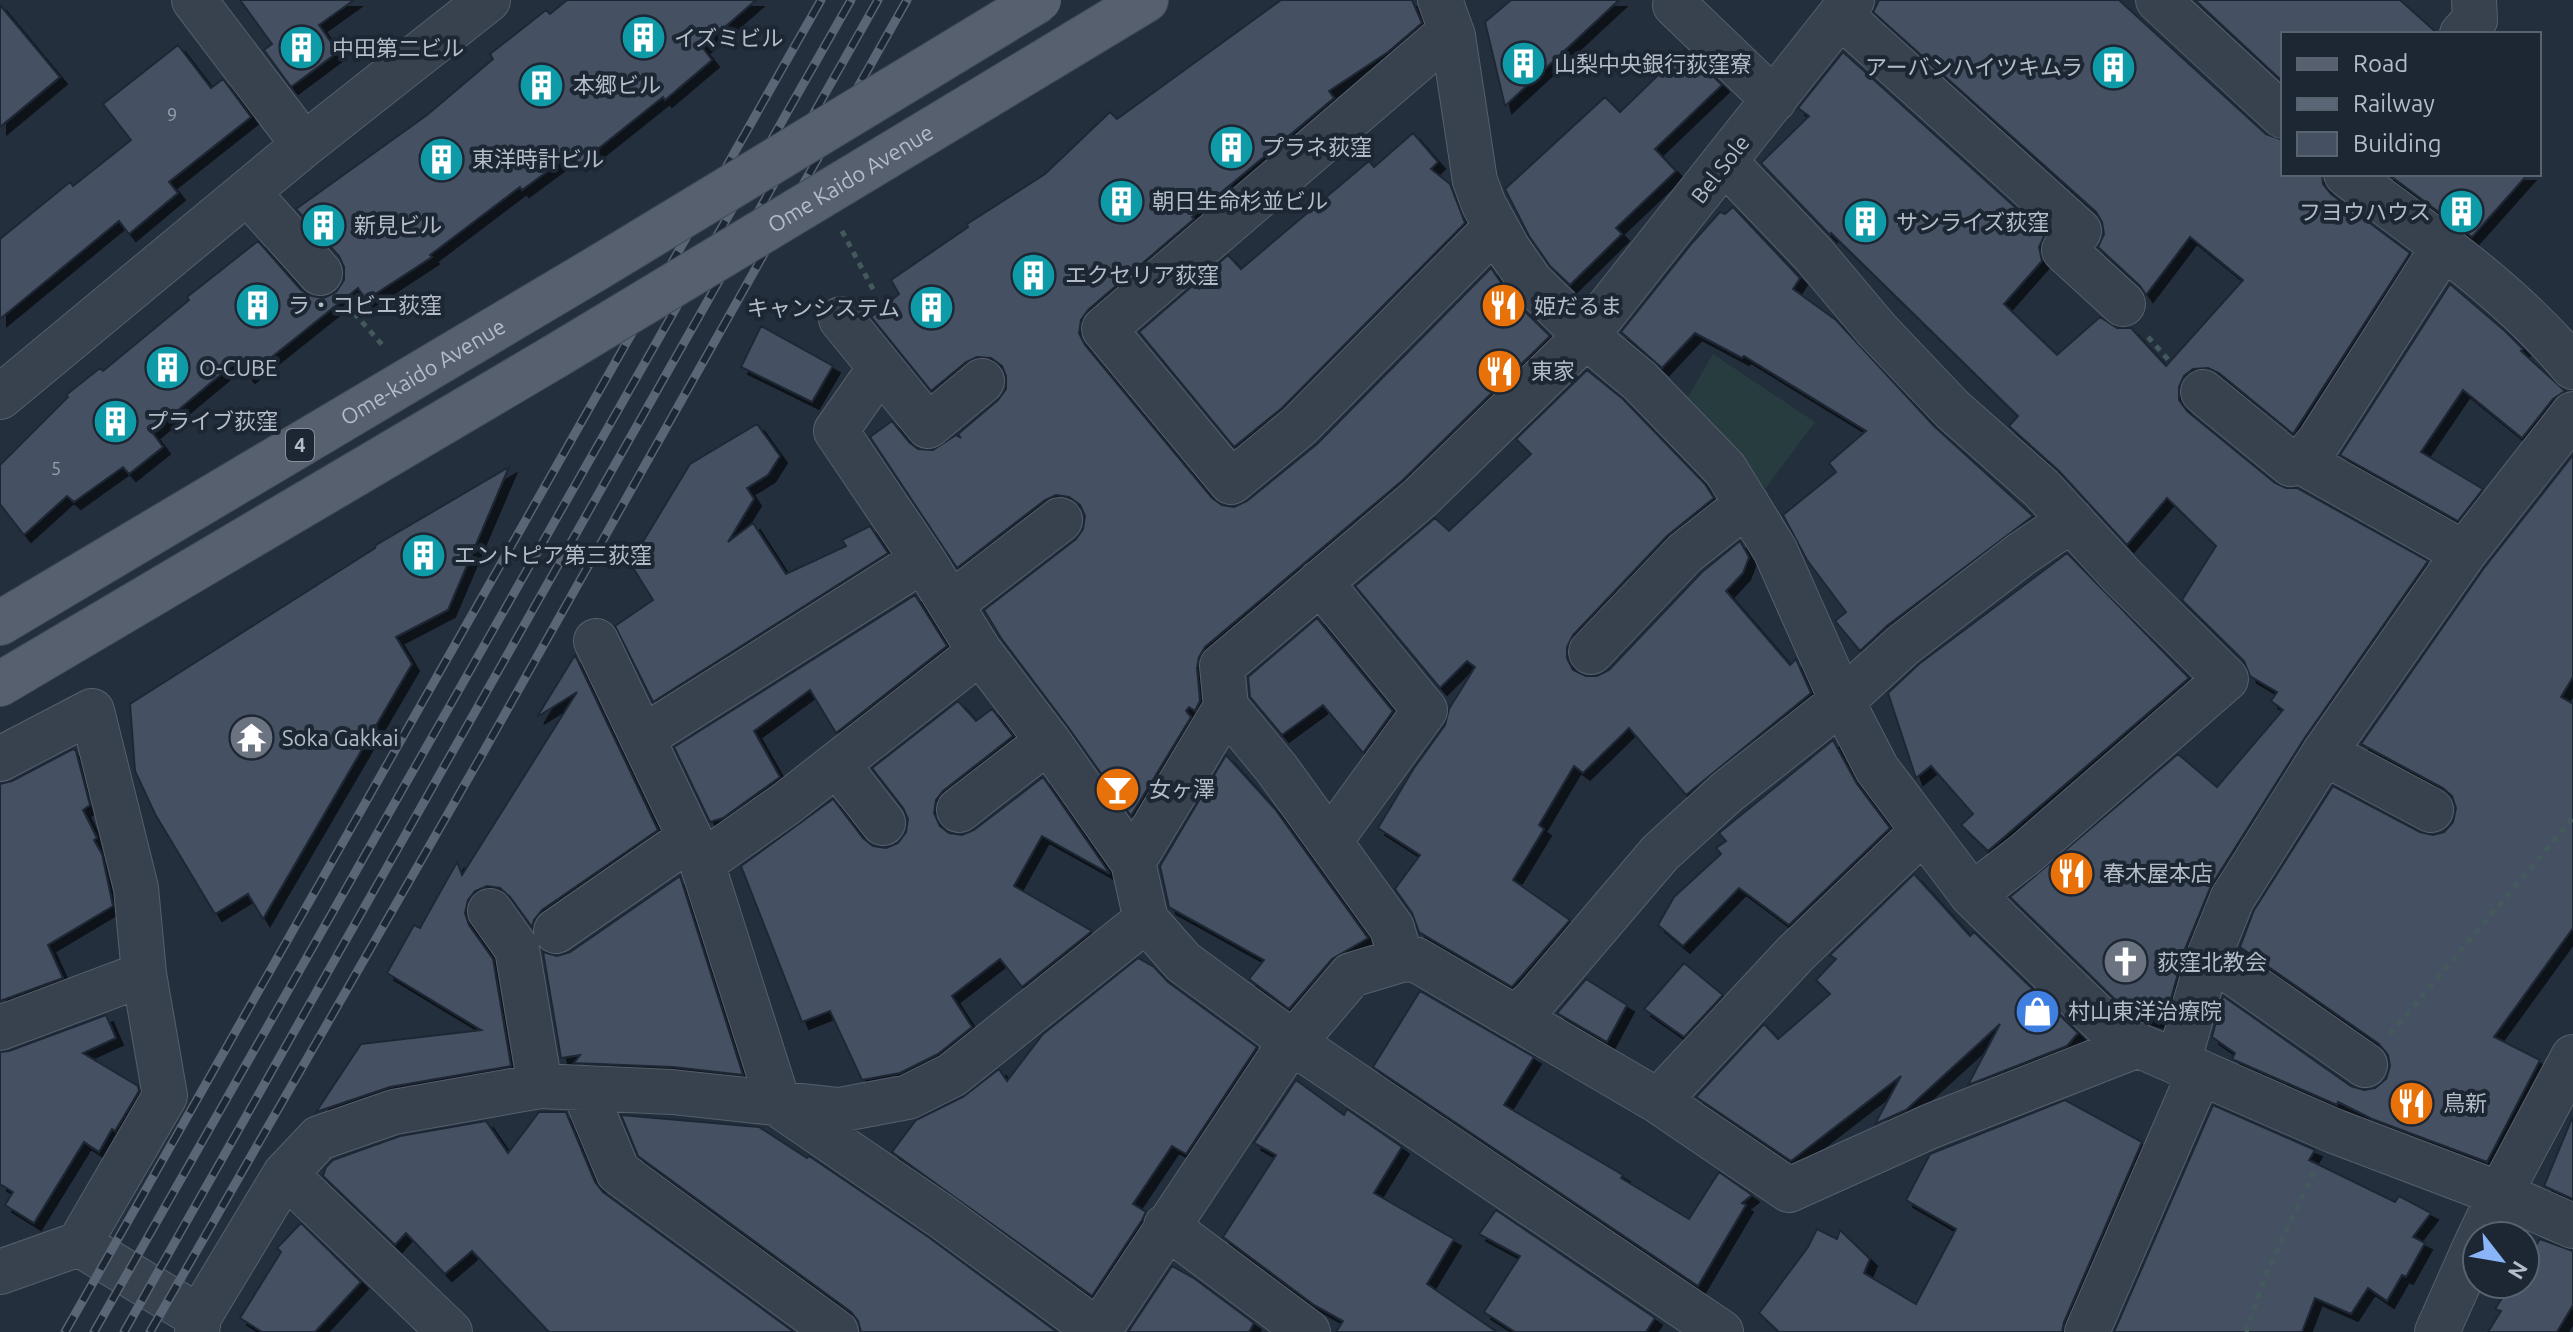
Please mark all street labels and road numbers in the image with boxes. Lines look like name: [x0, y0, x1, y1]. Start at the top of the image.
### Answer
street label: Ome Kaido Avenue: [763, 119, 937, 237]
street label: Bel Sole: [1685, 130, 1754, 208]
street label: Ome-kaido Avenue: [336, 313, 510, 430]
road number: 4: [286, 429, 314, 461]

